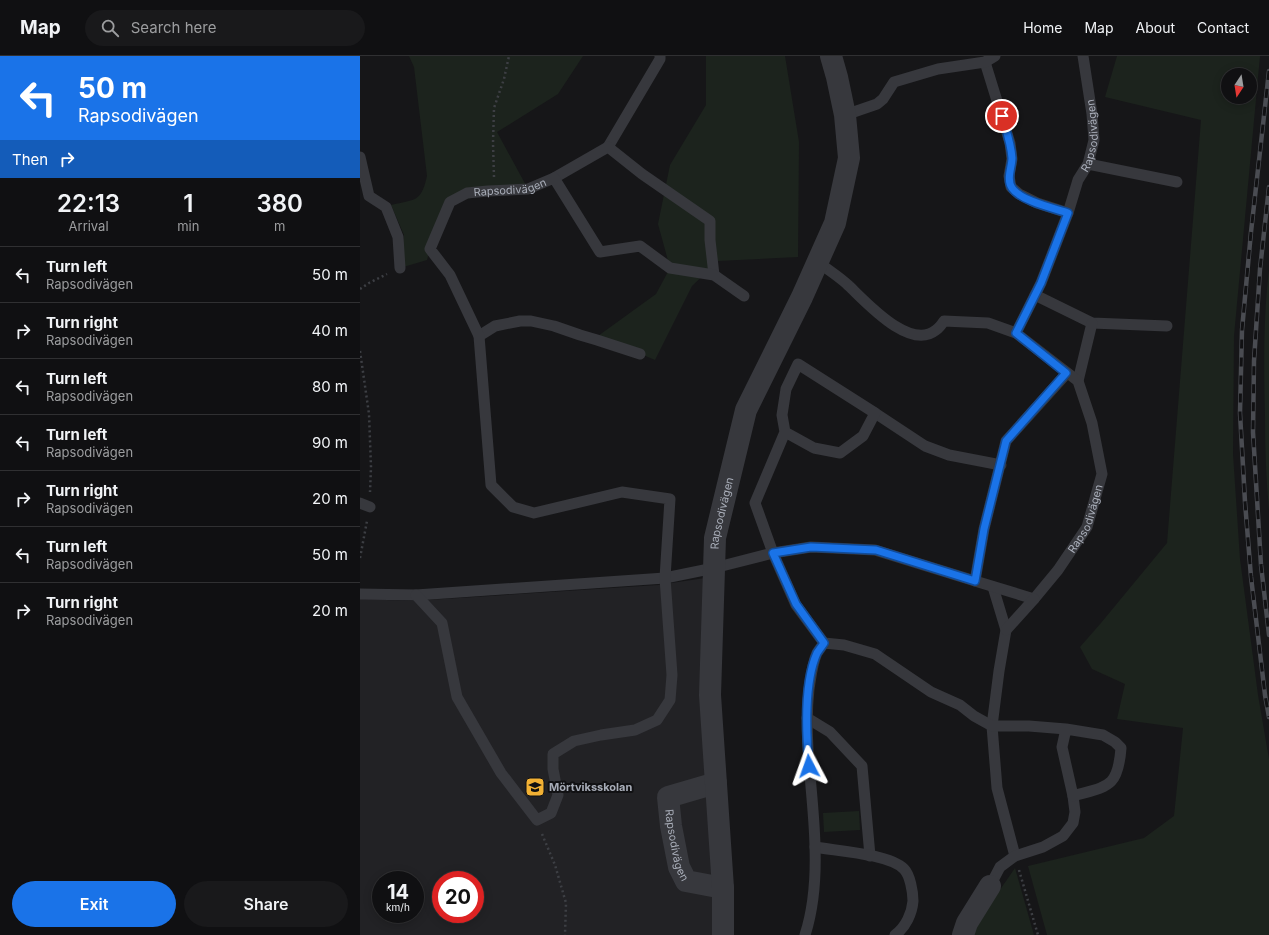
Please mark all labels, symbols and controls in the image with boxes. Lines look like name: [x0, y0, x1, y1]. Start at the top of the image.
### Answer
search box: [85, 10, 365, 46]
text: Map: [20, 16, 61, 39]
icon: search: [99, 17, 121, 39]
text: Search here: [131, 18, 216, 37]
text: Home: [1023, 19, 1062, 36]
text: Map: [1084, 19, 1114, 36]
text: About: [1136, 19, 1175, 36]
text: Contact: [1197, 19, 1249, 36]
north arrow: [1221, 68, 1257, 104]
map controls: [1221, 68, 1257, 104]
text: 50 m: [78, 71, 147, 105]
icon: left: [12, 72, 64, 124]
street label: Rapsodivägen: [1078, 98, 1101, 175]
pin: [985, 99, 1019, 133]
text: Rapsodivägen: [78, 105, 199, 126]
icon: arrive: [991, 105, 1013, 127]
icon: right: [56, 148, 78, 170]
text: Then: [12, 150, 48, 169]
street label: Rapsodivägen: [473, 175, 548, 199]
text: 22:13: [57, 189, 120, 218]
text: 1: [183, 189, 193, 218]
text: 380: [256, 189, 303, 218]
text: Arrival: [69, 218, 109, 234]
text: min: [177, 218, 199, 234]
text: m: [274, 218, 285, 234]
text: Turn left: [46, 257, 107, 276]
icon: left: [12, 264, 34, 286]
text: 50 m: [312, 265, 348, 284]
text: Rapsodivägen: [46, 276, 133, 292]
text: Turn right: [46, 313, 118, 332]
icon: right: [12, 320, 34, 342]
text: 40 m: [311, 321, 348, 340]
text: Rapsodivägen: [46, 332, 133, 348]
text: Turn left: [46, 369, 107, 388]
icon: left: [12, 376, 34, 398]
text: 80 m: [312, 377, 348, 396]
text: Rapsodivägen: [46, 388, 133, 404]
text: Turn left: [46, 425, 107, 444]
icon: left: [12, 432, 34, 454]
text: 90 m: [312, 433, 348, 452]
text: Rapsodivägen: [46, 444, 133, 460]
street label: Rapsodivägen: [708, 476, 736, 550]
text: Turn right: [46, 481, 118, 500]
street label: Rapsodivägen: [1065, 483, 1106, 556]
icon: right: [12, 488, 34, 510]
text: 20 m: [312, 489, 348, 508]
text: Rapsodivägen: [46, 500, 133, 516]
text: Turn left: [46, 537, 107, 556]
icon: left: [12, 544, 34, 566]
text: 50 m: [312, 545, 348, 564]
text: Rapsodivägen: [46, 556, 133, 572]
text: Turn right: [46, 593, 118, 612]
icon: right: [12, 600, 34, 622]
text: 20 m: [312, 601, 348, 620]
text: Rapsodivägen: [46, 612, 133, 628]
position arrow: [788, 745, 830, 787]
school or university icon: Mörtviksskolan: [524, 776, 546, 798]
place label: Mörtviksskolan: [549, 780, 632, 794]
street label: Rapsodivägen: [662, 808, 692, 884]
speed limit sign: 20: [432, 871, 484, 923]
text: 14: [387, 880, 409, 904]
button: Exit: [12, 881, 176, 927]
button: Share: [184, 881, 348, 927]
text: km/h: [386, 901, 410, 913]

